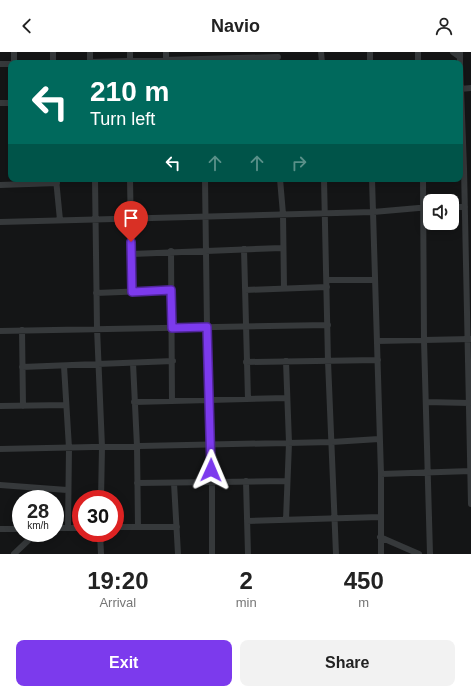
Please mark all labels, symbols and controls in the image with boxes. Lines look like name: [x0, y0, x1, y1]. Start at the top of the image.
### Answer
icon: back: [16, 15, 38, 37]
icon: person: [433, 15, 455, 37]
text: Navio: [211, 16, 260, 36]
icon: left: [24, 76, 76, 128]
text: 210 m: [90, 76, 169, 107]
text: Turn left: [90, 109, 155, 129]
icon: left: [162, 152, 184, 174]
icon: ahead: [204, 152, 226, 174]
icon: ahead: [246, 152, 268, 174]
icon: right: [288, 152, 310, 174]
map controls: [423, 194, 459, 230]
button: sound: [423, 194, 459, 230]
pin: [114, 201, 148, 242]
icon: arrive: [120, 207, 142, 229]
position arrow: [190, 449, 232, 491]
speed limit sign: 30: [72, 490, 124, 542]
text: 28: [27, 500, 49, 522]
text: km/h: [27, 520, 49, 531]
text: 19:20: [87, 567, 149, 594]
text: 2: [239, 567, 253, 594]
text: 450: [344, 567, 384, 594]
text: Arrival: [99, 595, 136, 610]
text: min: [236, 595, 257, 610]
text: m: [358, 595, 369, 610]
button: Exit: [16, 640, 232, 686]
button: Share: [240, 640, 455, 686]

